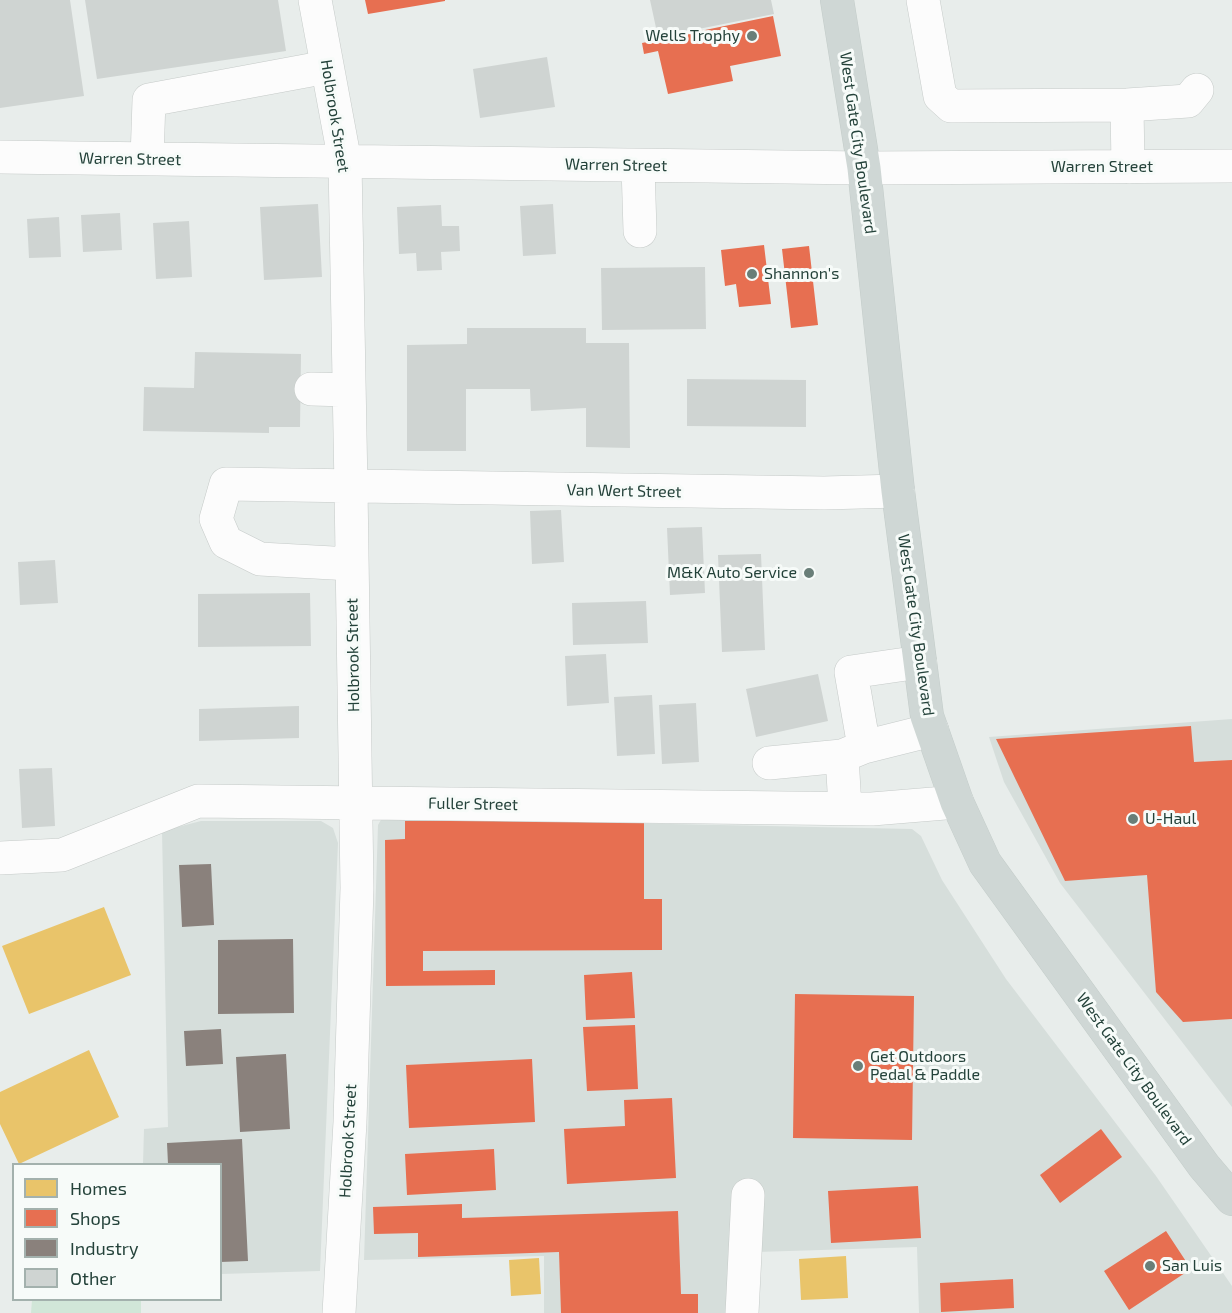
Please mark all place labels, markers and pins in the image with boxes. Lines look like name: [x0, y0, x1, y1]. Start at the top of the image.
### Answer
place label: Wells Trophy: [645, 26, 740, 46]
marker: Wells Trophy: [745, 29, 759, 43]
place label: Shannon's: [764, 264, 839, 284]
marker: Shannon's: [745, 267, 759, 281]
place label: M&K Auto Service: [667, 563, 797, 583]
marker: M&K Auto Service: [802, 566, 816, 580]
place label: U-Haul: [1145, 809, 1196, 829]
marker: U-Haul: [1126, 812, 1140, 826]
place label: Get Outdoors Pedal & Paddle: [870, 1047, 980, 1085]
marker: Get Outdoors Pedal & Paddle: [851, 1059, 865, 1073]
place label: San Luis: [1162, 1256, 1222, 1276]
marker: San Luis: [1143, 1259, 1157, 1273]

